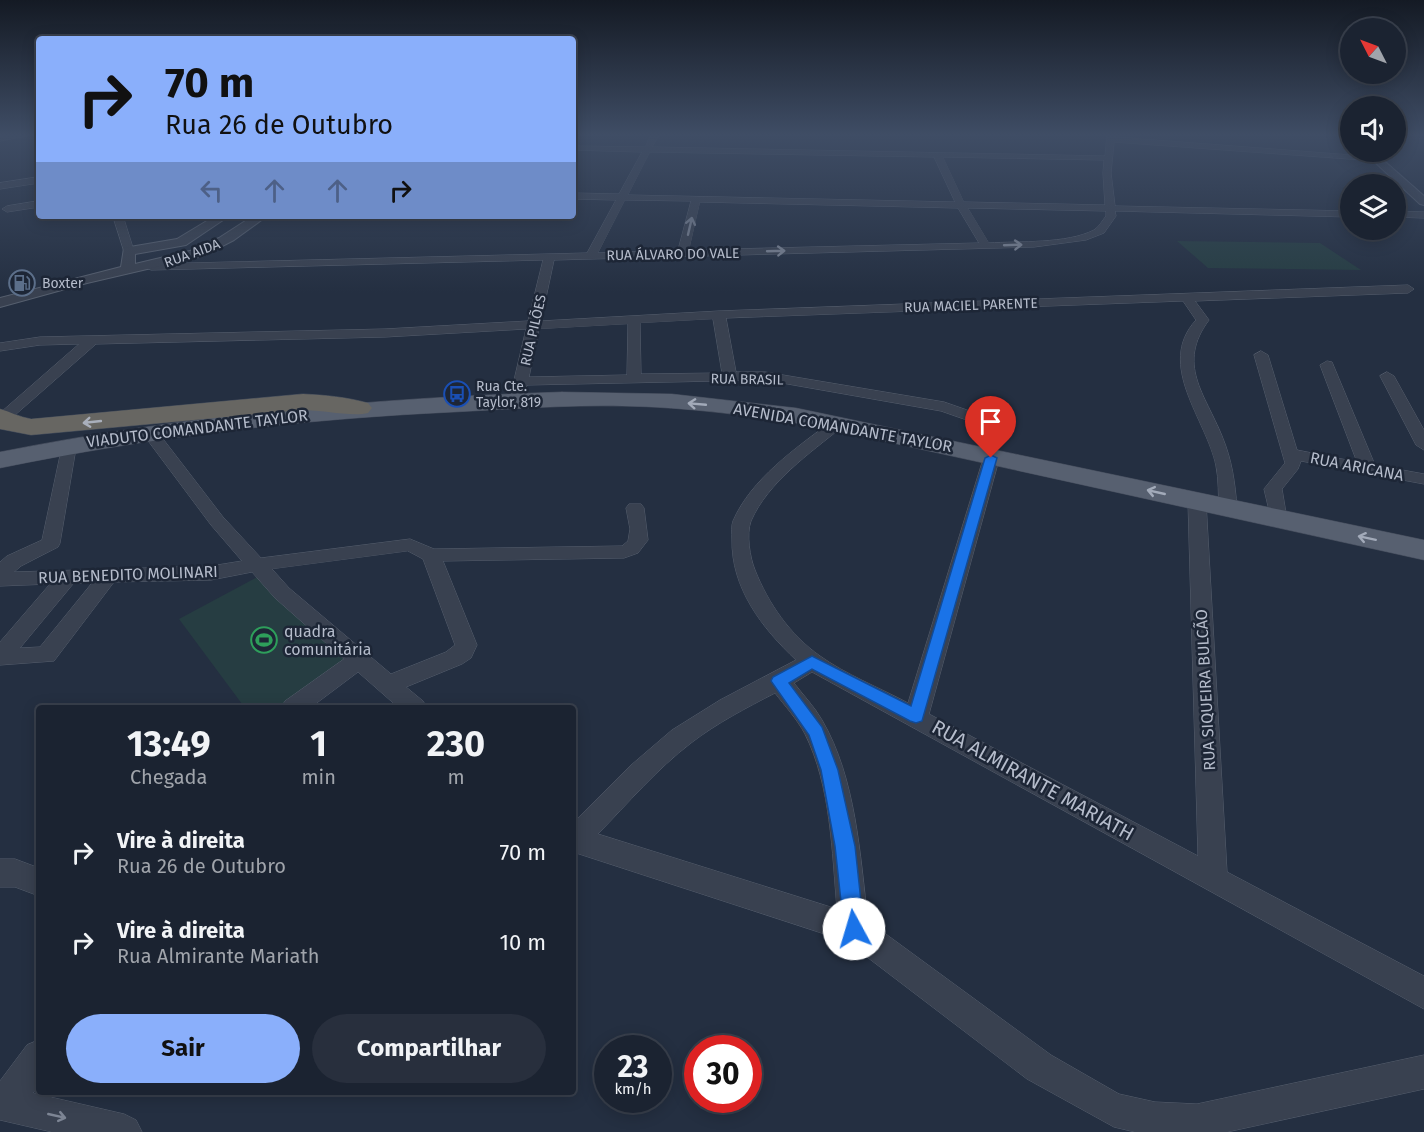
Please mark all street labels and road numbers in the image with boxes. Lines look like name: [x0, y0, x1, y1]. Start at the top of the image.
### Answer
street label: RUA AIDA: [162, 236, 222, 271]
street label: RUA ÁLVARO DO VALE: [606, 244, 740, 264]
street label: RUA PILÕES: [516, 292, 550, 367]
street label: RUA MACIEL PARENTE: [904, 295, 1038, 316]
street label: RUA BRASIL: [710, 370, 784, 389]
street label: AVENIDA COMANDANTE TAYLOR: [732, 399, 954, 456]
street label: VIADUTO COMANDANTE TAYLOR: [85, 405, 309, 452]
street label: RUA ARICANA: [1308, 448, 1406, 485]
street label: RUA BENEDITO MOLINARI: [38, 562, 218, 587]
street label: RUA SIQUEIRA BULCÃO: [1192, 609, 1219, 771]
street label: RUA ALMIRANTE MARIATH: [928, 714, 1138, 846]

